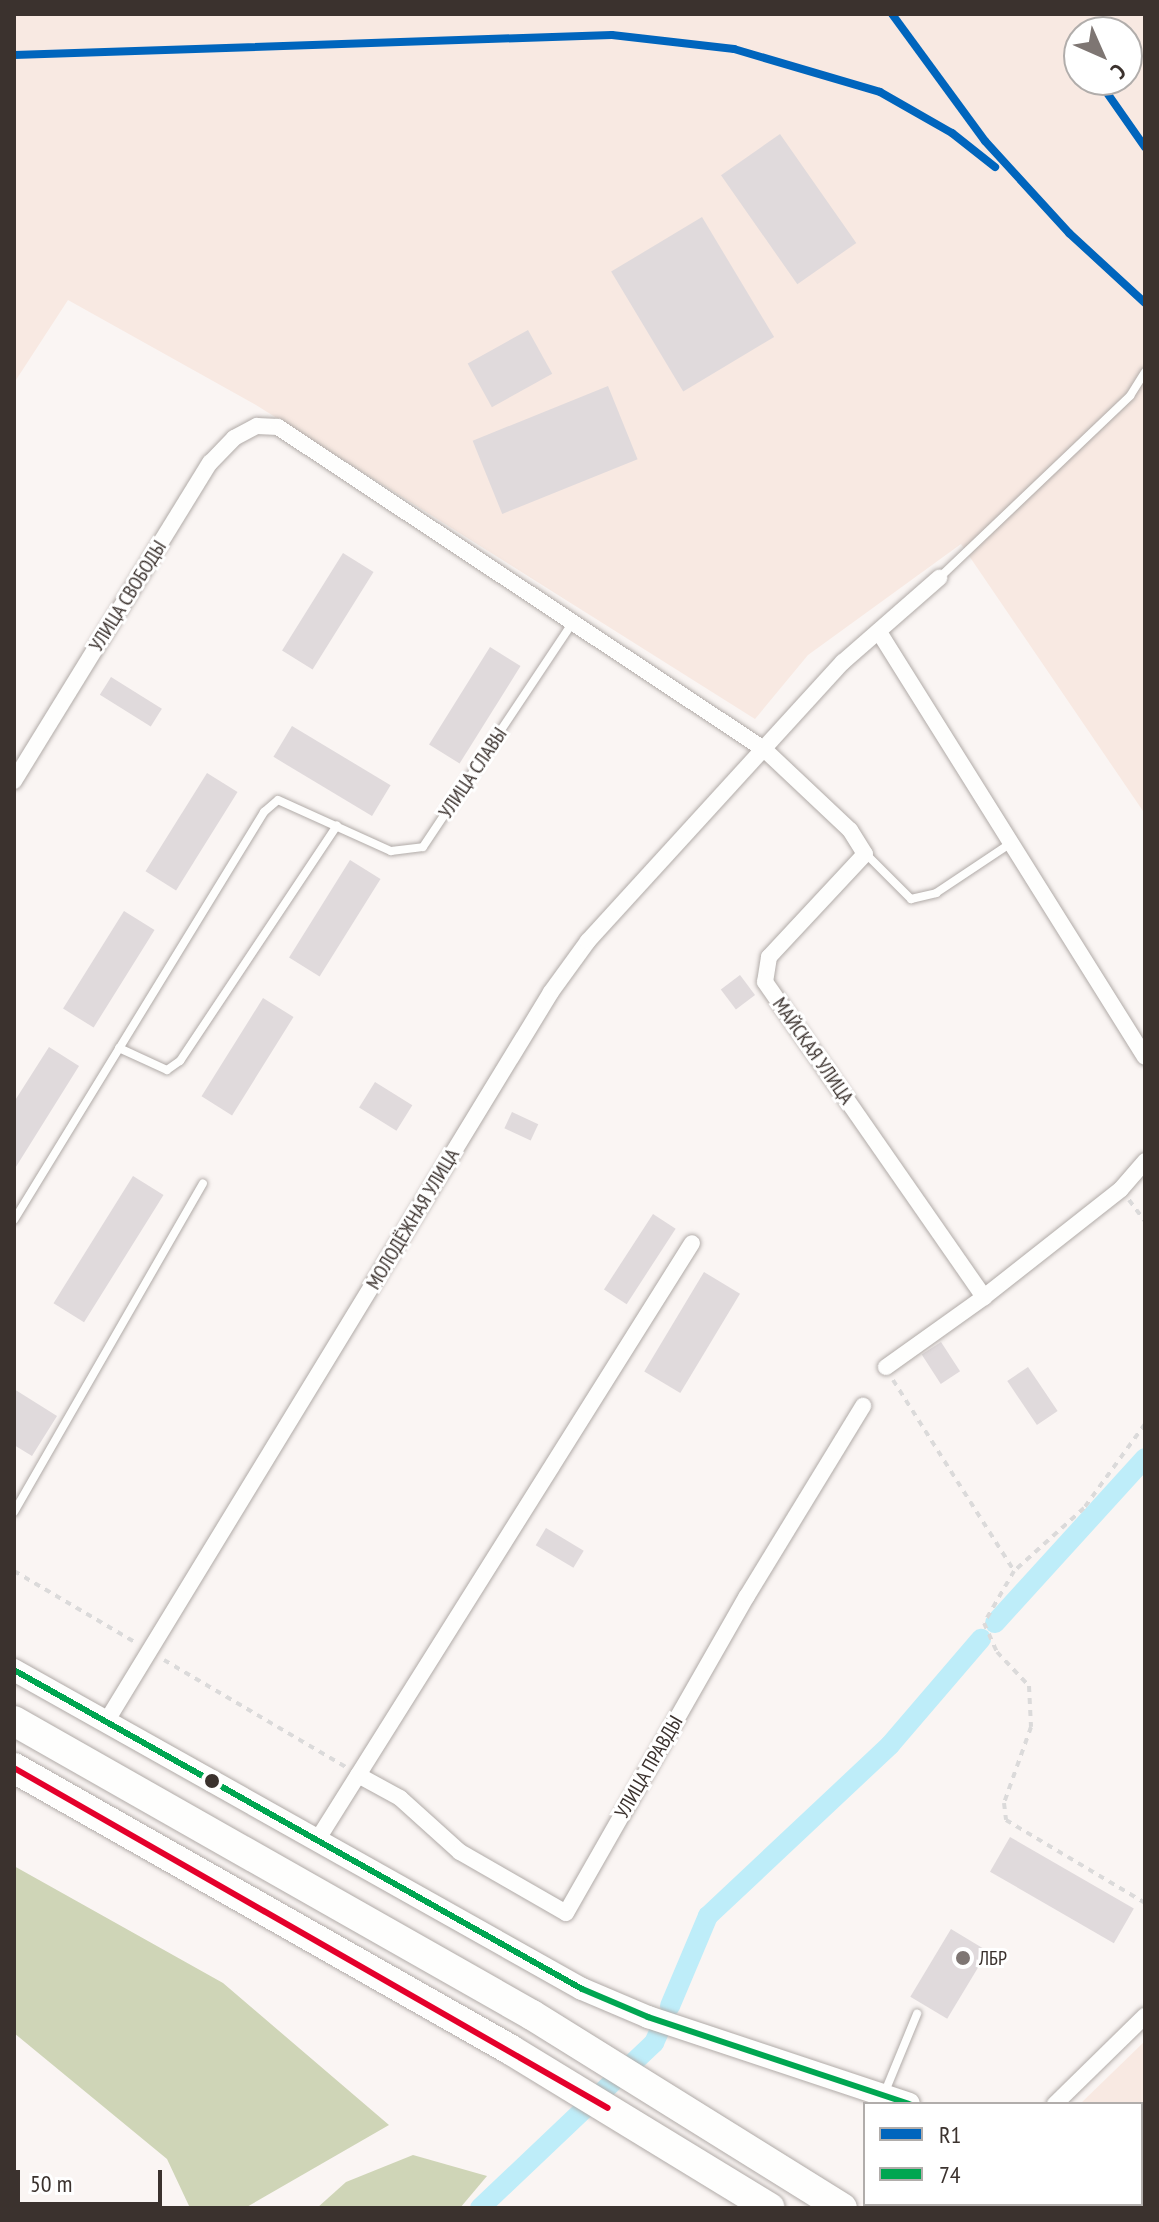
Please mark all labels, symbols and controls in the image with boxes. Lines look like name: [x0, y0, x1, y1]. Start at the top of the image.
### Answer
north arrow: [1063, 16, 1143, 96]
text: С: [1105, 58, 1132, 85]
street label: УЛИЦА СВОБОДЫ: [84, 536, 172, 656]
street label: УЛИЦА СЛАВЫ: [434, 723, 512, 823]
street label: МАЙСКАЯ УЛИЦА: [767, 993, 859, 1109]
street label: МОЛОДЁЖНАЯ УЛИЦА: [361, 1144, 465, 1294]
street label: УЛИЦА ПРАВДЫ: [610, 1711, 688, 1823]
unlabelled marker: [204, 1773, 220, 1789]
place label: ЛБР: [979, 1946, 1007, 1970]
marker: ЛБР: [954, 1949, 972, 1967]
legend: [863, 2102, 1143, 2206]
text: R1: [939, 2119, 961, 2150]
scale bar: [20, 2154, 166, 2204]
text: 74: [939, 2159, 961, 2190]
text: 50 m: [30, 2168, 72, 2199]

